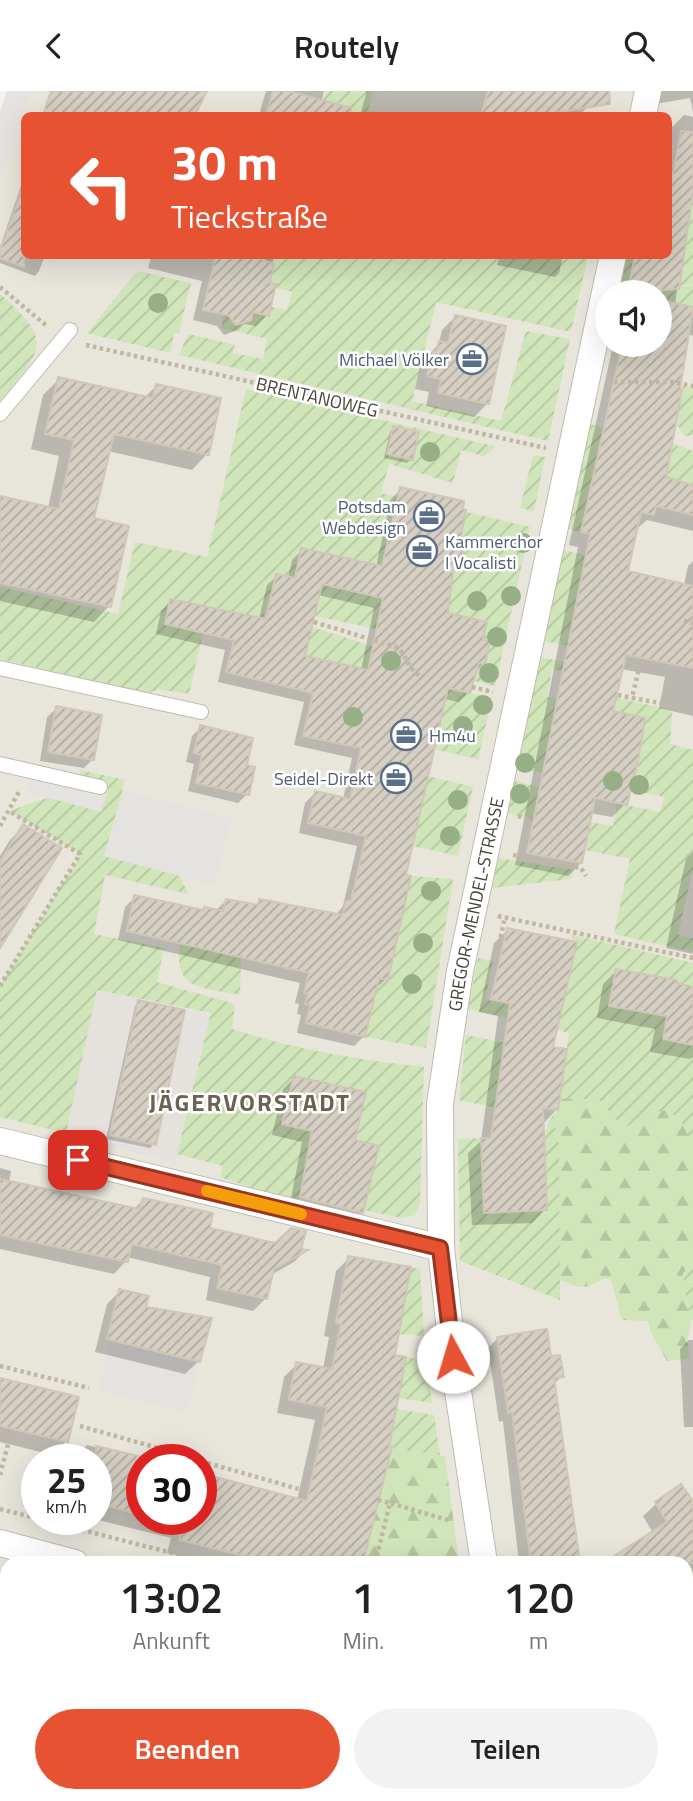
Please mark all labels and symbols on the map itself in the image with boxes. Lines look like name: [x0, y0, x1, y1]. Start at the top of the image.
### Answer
office icon: Michael Völker: [455, 342, 489, 376]
place label: Michael Völker: [339, 346, 449, 373]
street label: BRENTANOWEG: [253, 370, 381, 424]
place label: Potsdam Webdesign: [322, 493, 406, 541]
office icon: Potsdam Webdesign: [412, 499, 446, 533]
place label: Kammerchor I Vocalisti: [445, 528, 543, 576]
office icon: Kammerchor I Vocalisti: [405, 534, 439, 568]
office icon: Hm4u: [389, 718, 423, 752]
place label: Hm4u: [429, 722, 476, 749]
office icon: Seidel-Direkt: [379, 761, 413, 795]
place label: Seidel-Direkt: [274, 765, 374, 792]
street label: GREGOR-MENDEL-STRASSE: [441, 795, 510, 1013]
district label: JÄGERVORSTADT: [149, 1084, 351, 1120]
pin: [48, 1130, 108, 1190]
position arrow: [416, 1320, 490, 1394]
speed limit sign: 30: [126, 1444, 217, 1535]

